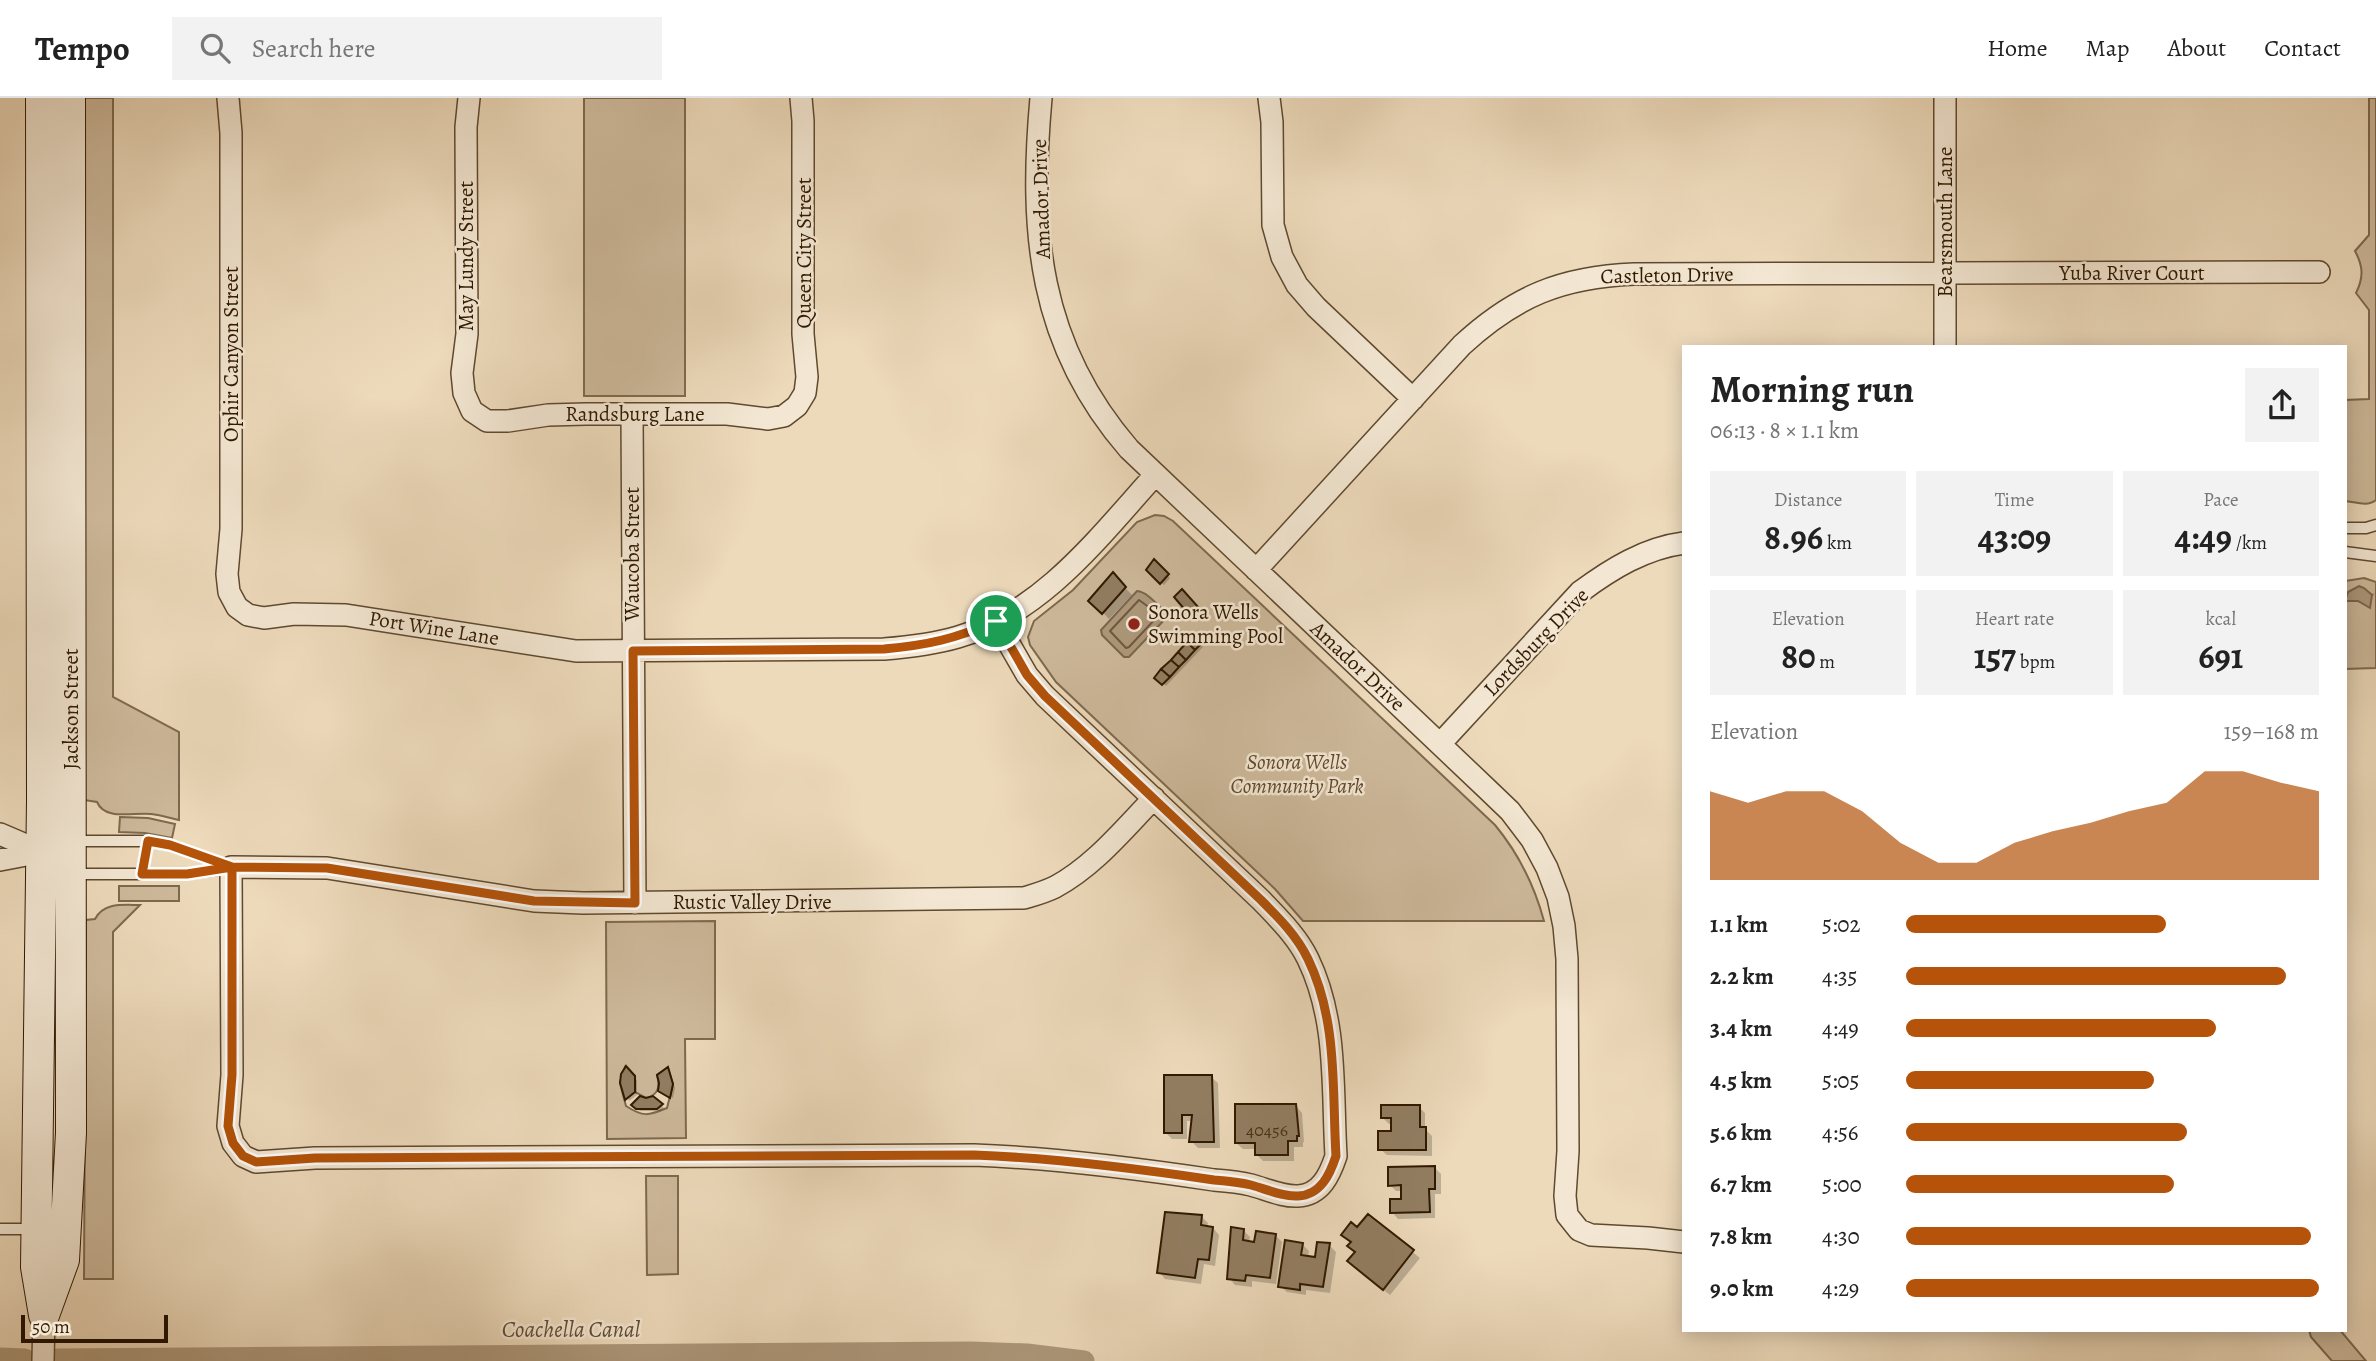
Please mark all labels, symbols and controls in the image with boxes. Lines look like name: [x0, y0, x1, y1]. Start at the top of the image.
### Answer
search box: [172, 17, 662, 80]
text: Tempo: [35, 26, 130, 71]
icon: search: [196, 29, 234, 67]
text: Search here: [252, 31, 375, 66]
text: Home: [1987, 32, 2048, 64]
text: Map: [2086, 32, 2130, 64]
text: About: [2168, 32, 2226, 64]
text: Contact: [2264, 32, 2341, 64]
street label: Amador Drive: [1025, 138, 1057, 261]
street label: Bearsmouth Lane: [1931, 147, 1959, 297]
street label: Queen City Street: [790, 177, 818, 329]
street label: May Lundy Street: [452, 181, 480, 331]
street label: Yuba River Court: [2058, 259, 2205, 287]
street label: Castleton Drive: [1600, 260, 1734, 290]
street label: Ophir Canyon Street: [217, 266, 245, 442]
text: Morning run: [1710, 363, 1914, 415]
button: share: [2245, 368, 2319, 442]
street label: Randsburg Lane: [565, 400, 705, 428]
text: 06:13 · 8 × 1.1 km: [1710, 415, 1859, 446]
street label: Waucoba Street: [618, 487, 646, 622]
text: Distance: [1774, 487, 1842, 513]
text: Time: [1995, 487, 2034, 513]
text: Pace: [2203, 487, 2238, 513]
text: 8.96: [1764, 513, 1823, 561]
text: 43:09: [1978, 513, 2051, 561]
text: 4:49: [2174, 513, 2232, 561]
text: km: [1823, 530, 1852, 556]
text: /km: [2232, 530, 2267, 556]
street label: Lordsburg Drive: [1477, 582, 1595, 702]
pin: [966, 591, 1026, 651]
place label: Sonora Wells Swimming Pool: [1148, 598, 1283, 650]
icon: arrive: [977, 602, 1015, 640]
street label: Port Wine Lane: [367, 604, 501, 652]
text: Elevation: [1772, 606, 1845, 632]
text: Heart rate: [1975, 606, 2054, 632]
text: kcal: [2206, 606, 2236, 632]
street label: Amador Drive: [1304, 614, 1411, 717]
marker: Sonora Wells Swimming Pool: [1126, 616, 1142, 632]
text: 80: [1781, 632, 1816, 680]
text: 157: [1974, 632, 2016, 680]
text: 691: [2198, 632, 2243, 680]
street label: Jackson Street: [57, 648, 85, 770]
text: m: [1816, 649, 1835, 675]
text: bpm: [2016, 649, 2055, 675]
text: Elevation: [1710, 716, 1798, 747]
text: 159–168 m: [2223, 716, 2319, 747]
park label: Sonora Wells Community Park: [1230, 748, 1364, 800]
street label: Rustic Valley Drive: [672, 888, 832, 916]
text: 1.1 km: [1710, 909, 1768, 940]
text: 5:02: [1822, 909, 1861, 940]
text: 2.2 km: [1710, 961, 1774, 992]
text: 4:35: [1822, 961, 1857, 992]
text: 3.4 km: [1710, 1013, 1772, 1044]
text: 4:49: [1822, 1013, 1859, 1044]
text: 4.5 km: [1710, 1065, 1772, 1096]
text: 5:05: [1822, 1065, 1860, 1096]
text: 5.6 km: [1710, 1117, 1772, 1148]
text: 4:56: [1822, 1117, 1858, 1148]
house number: 40456: [1246, 1118, 1288, 1142]
text: 6.7 km: [1710, 1169, 1772, 1200]
text: 5:00: [1822, 1169, 1862, 1200]
text: 7.8 km: [1710, 1221, 1772, 1252]
text: 4:30: [1822, 1221, 1860, 1252]
text: 9.0 km: [1710, 1273, 1774, 1304]
text: 4:29: [1822, 1273, 1859, 1304]
scale bar: [21, 1312, 168, 1344]
text: 50 m: [32, 1314, 70, 1340]
water label: Coachella Canal: [502, 1314, 640, 1345]

